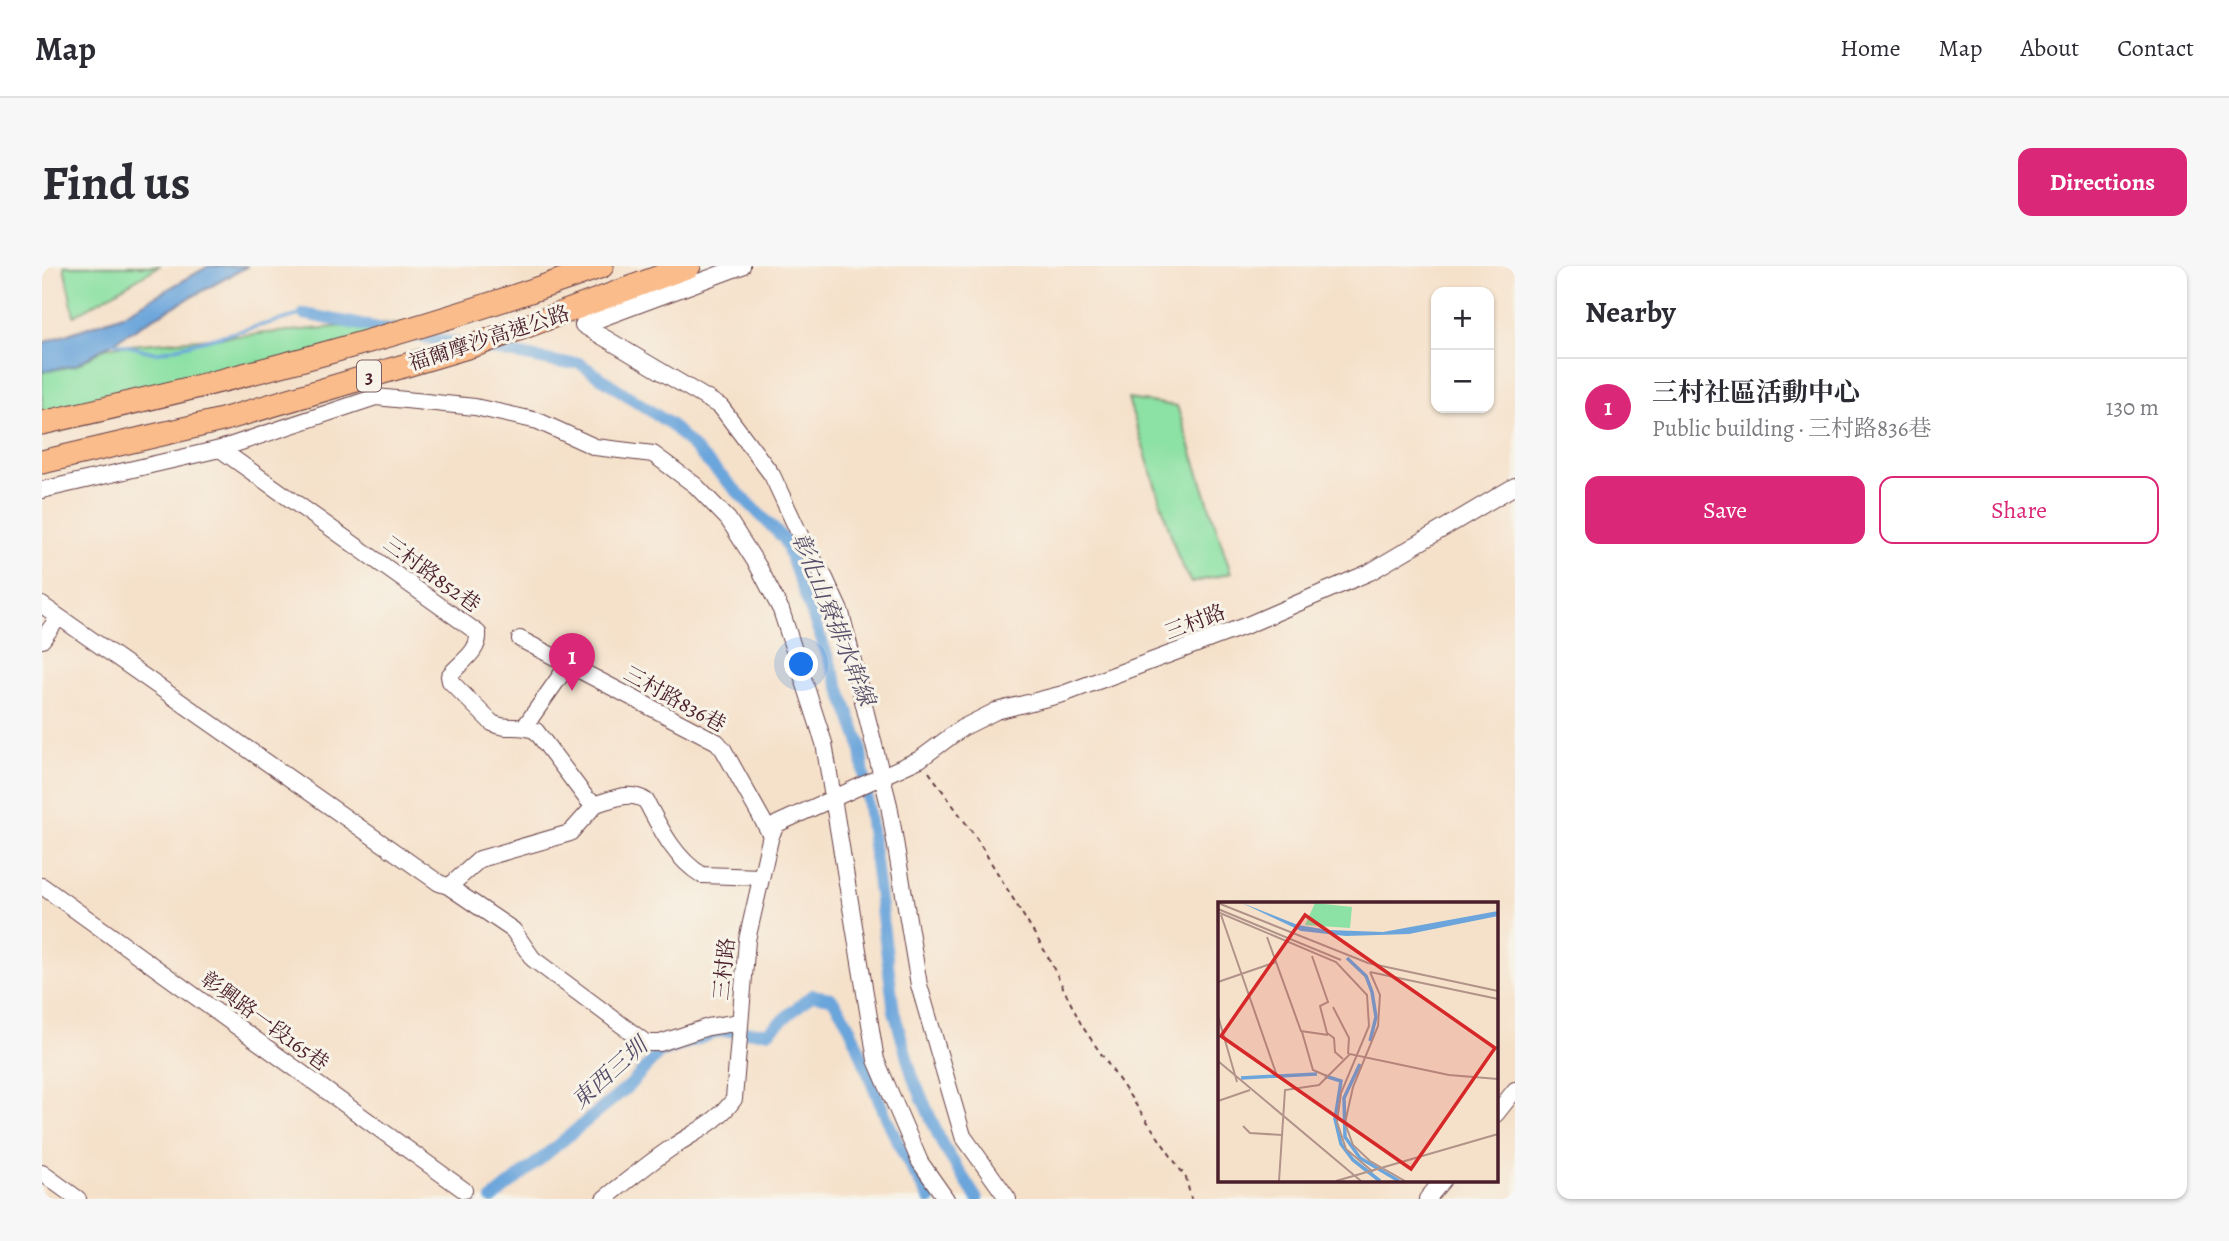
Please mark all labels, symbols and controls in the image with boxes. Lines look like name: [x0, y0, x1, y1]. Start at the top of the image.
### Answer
text: Map: [35, 26, 96, 71]
text: Home: [1840, 32, 1901, 64]
text: Map: [1939, 32, 1983, 64]
text: About: [2021, 32, 2079, 64]
text: Contact: [2117, 32, 2194, 64]
button: Directions: [2018, 148, 2187, 216]
text: Find us: [42, 149, 190, 216]
map controls: [1431, 287, 1494, 413]
button: +: [1431, 287, 1494, 350]
text: Nearby: [1585, 292, 1676, 332]
street label: 福爾摩沙高速公路: [405, 299, 573, 377]
button: −: [1431, 350, 1494, 413]
road number: 3: [357, 360, 381, 391]
text: 三村社區活動中心: [1652, 375, 1860, 410]
text: 1: [1604, 392, 1612, 423]
text: 130 m: [2106, 392, 2159, 423]
text: Public building · 三村路836巷: [1652, 413, 1931, 444]
button: Save: [1585, 476, 1865, 544]
button: Share: [1879, 476, 2159, 544]
water label: 彰化山寮排水幹線: [785, 528, 883, 712]
street label: 三村路852巷: [378, 529, 486, 619]
street label: 三村路: [1161, 598, 1229, 646]
pin: 1: [549, 633, 595, 691]
your location: [784, 647, 818, 681]
street label: 三村路836巷: [619, 659, 731, 739]
inset map: [1218, 902, 1498, 1182]
street label: 三村路: [707, 936, 741, 1002]
street label: 彰興路一段165巷: [195, 965, 335, 1077]
water label: 東西三圳: [565, 1028, 657, 1116]

